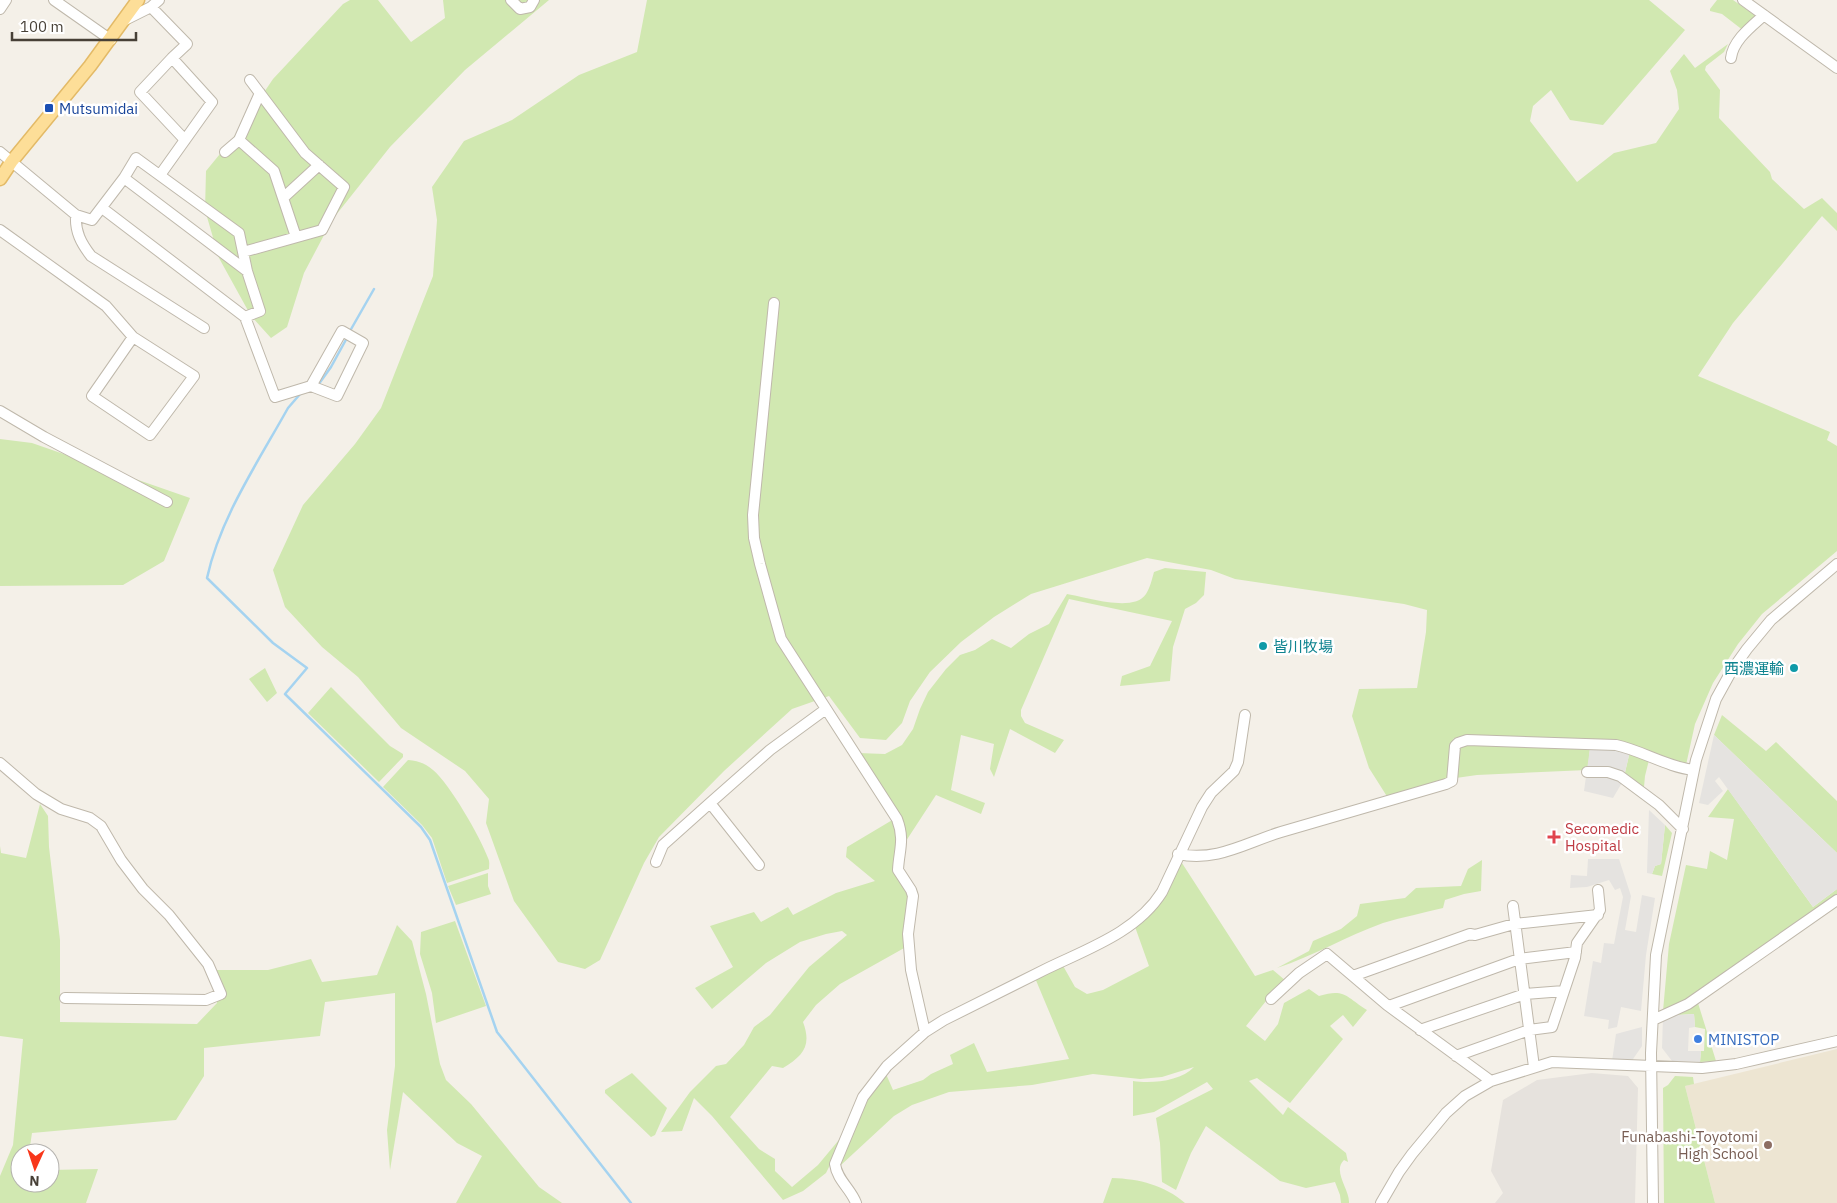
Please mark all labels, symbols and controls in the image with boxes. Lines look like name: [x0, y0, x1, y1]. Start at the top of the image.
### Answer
scale bar: [12, 10, 136, 42]
text: 100 m: [20, 17, 64, 36]
place label: Mutsumidai: [59, 99, 138, 118]
marker: Mutsumidai: [43, 102, 55, 114]
place label: 皆川牧場: [1273, 637, 1333, 656]
marker: 皆川牧場: [1257, 640, 1269, 652]
place label: 西濃運輸: [1724, 659, 1784, 678]
marker: 西濃運輸: [1788, 662, 1800, 674]
place label: Secomedic Hospital: [1565, 819, 1640, 855]
marker: Secomedic Hospital: [1547, 830, 1561, 844]
place label: MINISTOP: [1708, 1030, 1779, 1049]
marker: MINISTOP: [1692, 1033, 1704, 1045]
place label: Funabashi-Toyotomi High School: [1621, 1127, 1758, 1163]
marker: Funabashi-Toyotomi High School: [1762, 1139, 1774, 1151]
north arrow: [10, 1143, 60, 1193]
text: N: [29, 1172, 40, 1190]

